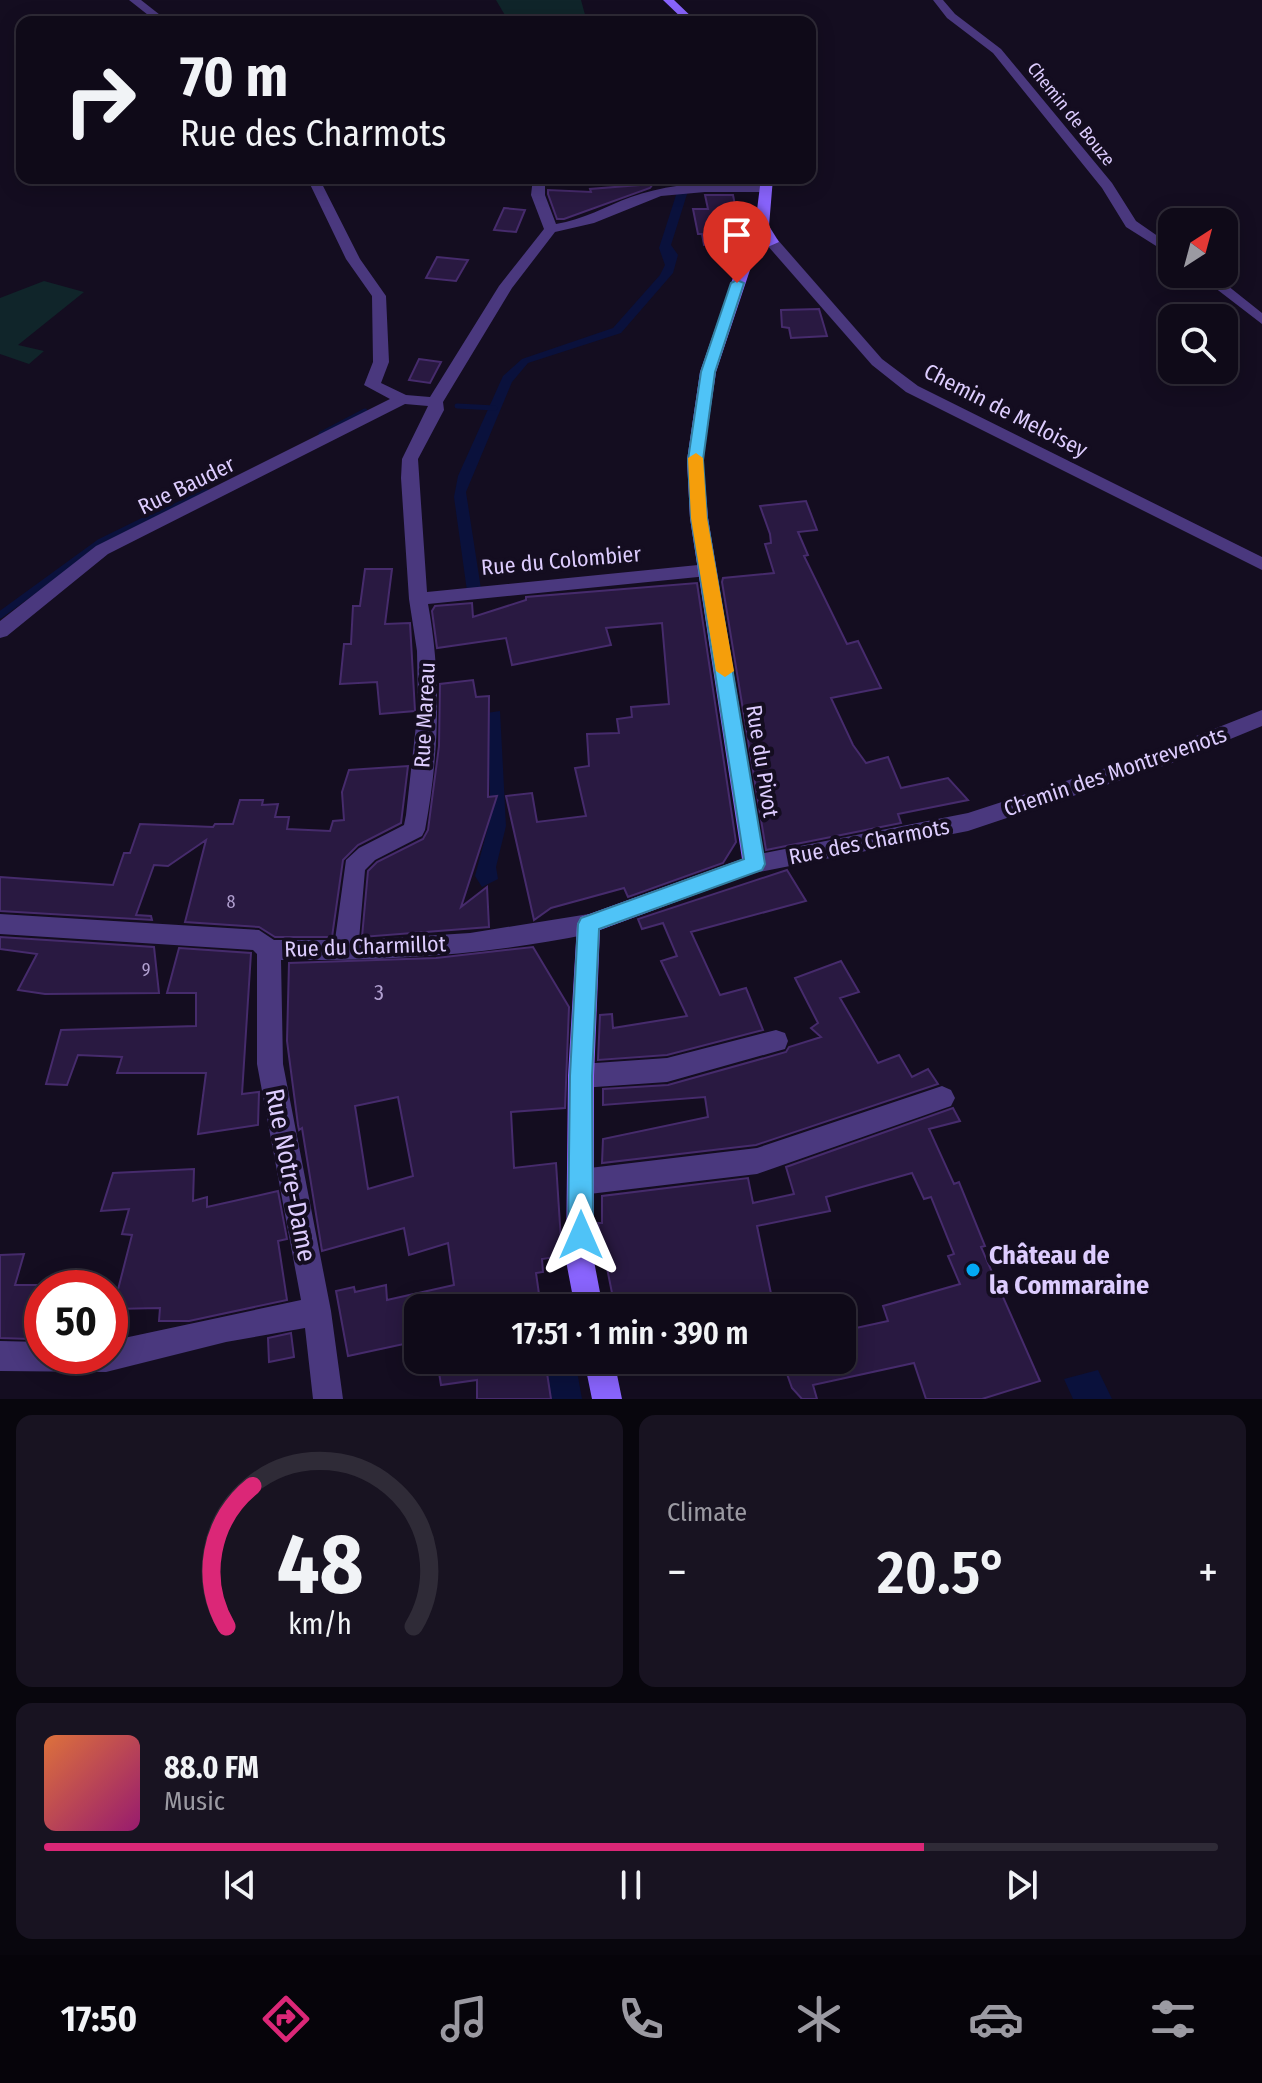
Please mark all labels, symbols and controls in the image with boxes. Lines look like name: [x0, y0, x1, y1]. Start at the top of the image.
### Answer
text: 70 m: [180, 44, 288, 111]
icon: right: [48, 48, 152, 152]
street label: Chemin de Bouze: [1023, 58, 1120, 170]
text: Rue des Charmots: [180, 112, 446, 156]
pin: [703, 201, 771, 283]
north arrow: [1158, 208, 1238, 288]
map controls: [1158, 208, 1238, 384]
icon: arrive: [715, 213, 759, 257]
button: search: [1158, 304, 1238, 384]
street label: Chemin de Meloisey: [920, 358, 1092, 463]
street label: Rue Bauder: [133, 450, 239, 520]
street label: Rue du Colombier: [480, 540, 642, 581]
street label: Rue Mareau: [408, 661, 441, 769]
street label: Rue du Pivot: [740, 703, 785, 820]
street label: Chemin des Montrevenots: [1000, 721, 1230, 822]
street label: Rue des Charmots: [787, 813, 952, 870]
house number: 8: [227, 891, 236, 913]
street label: Rue du Charmillot: [284, 930, 447, 963]
house number: 9: [142, 959, 150, 981]
house number: 3: [374, 979, 384, 1006]
street label: Rue Notre-Dame: [259, 1086, 323, 1264]
position arrow: [539, 1193, 623, 1277]
place label: Château de la Commaraine: [989, 1240, 1149, 1301]
marker: Château de la Commaraine: [964, 1261, 982, 1279]
speed limit sign: 50: [24, 1270, 128, 1374]
text: 17:51 · 1 min · 390 m: [512, 1316, 748, 1352]
text: Climate: [667, 1497, 747, 1528]
text: 48: [276, 1515, 363, 1615]
text: 20.5°: [877, 1537, 1008, 1609]
text: −: [667, 1546, 687, 1599]
text: +: [1198, 1546, 1218, 1599]
text: km/h: [288, 1607, 351, 1642]
text: 88.0 FM: [164, 1750, 259, 1786]
text: Music: [164, 1786, 225, 1817]
icon: previous: [218, 1863, 262, 1907]
icon: pause: [609, 1863, 653, 1907]
icon: next: [1000, 1863, 1044, 1907]
icon: directions: [258, 1991, 314, 2047]
icon: music: [436, 1991, 492, 2047]
icon: phone: [613, 1991, 669, 2047]
icon: climate: [791, 1991, 847, 2047]
icon: car: [968, 1991, 1024, 2047]
icon: filters: [1145, 1991, 1201, 2047]
text: 17:50: [61, 1997, 137, 2041]

